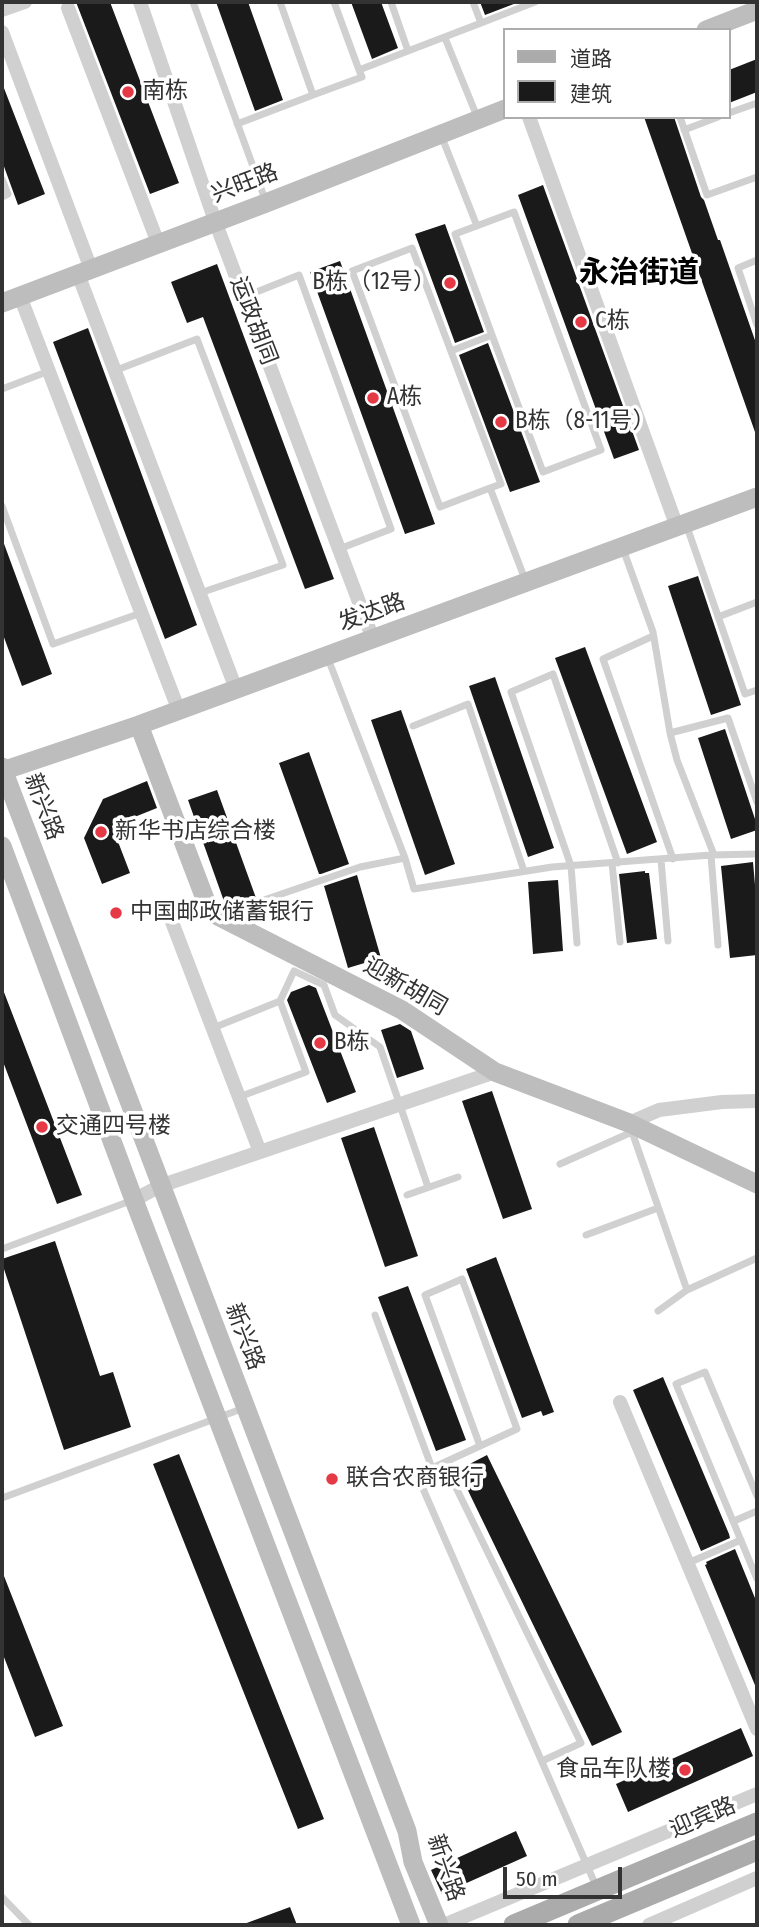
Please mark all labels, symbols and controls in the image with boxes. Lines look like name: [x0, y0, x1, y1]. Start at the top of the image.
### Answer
legend: [504, 28, 731, 119]
text: 道路: [570, 46, 612, 72]
place label: 南栋: [142, 78, 188, 106]
text: 建筑: [570, 81, 612, 107]
marker: 南栋: [120, 84, 136, 100]
street label: 兴旺路: [208, 159, 282, 209]
district label: 永治街道: [579, 256, 699, 292]
place label: B栋（12号）: [312, 269, 436, 297]
street label: 运政胡同: [224, 273, 282, 369]
marker: B栋（12号）: [442, 275, 458, 291]
place label: C栋: [595, 308, 630, 336]
marker: C栋: [573, 314, 589, 330]
place label: A栋: [387, 384, 422, 412]
marker: A栋: [365, 390, 381, 406]
place label: B栋（8-11号）: [515, 408, 656, 436]
marker: B栋（8-11号）: [493, 414, 509, 430]
street label: 发达路: [335, 588, 409, 638]
street label: 新兴路: [18, 770, 68, 844]
place label: 新华书店综合楼: [115, 818, 276, 846]
marker: 新华书店综合楼: [93, 824, 109, 840]
place label: 中国邮政储蓄银行: [130, 899, 314, 927]
marker: 中国邮政储蓄银行: [108, 905, 124, 921]
street label: 迎新胡同: [358, 952, 452, 1022]
place label: B栋: [334, 1029, 370, 1057]
marker: B栋: [312, 1035, 328, 1051]
place label: 交通四号楼: [56, 1113, 171, 1141]
marker: 交通四号楼: [34, 1119, 50, 1135]
street label: 新兴路: [219, 1300, 269, 1374]
place label: 联合农商银行: [346, 1465, 484, 1493]
marker: 联合农商银行: [324, 1471, 340, 1487]
place label: 食品车队楼: [556, 1756, 671, 1784]
marker: 食品车队楼: [677, 1762, 693, 1778]
street label: 迎宾路: [666, 1792, 740, 1844]
street label: 新兴路: [421, 1831, 469, 1905]
scale bar: [507, 1854, 626, 1898]
text: 50 m: [516, 1866, 558, 1892]

